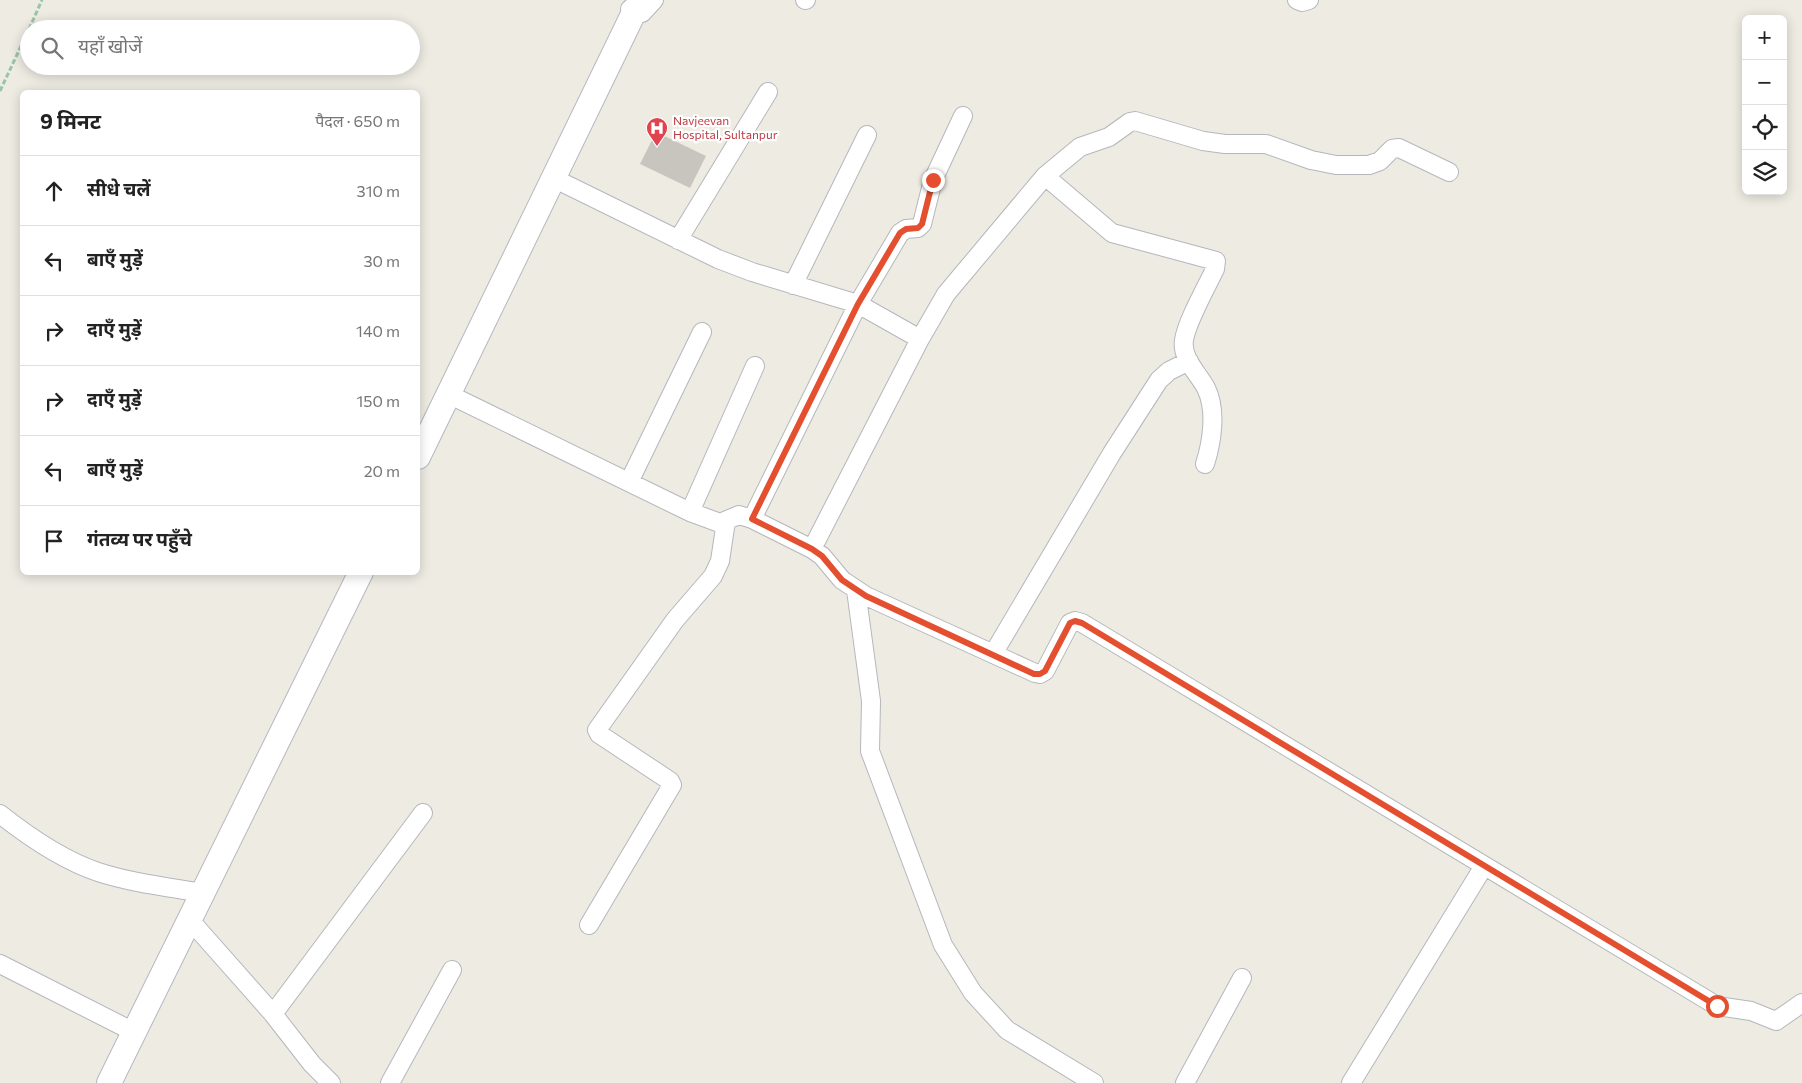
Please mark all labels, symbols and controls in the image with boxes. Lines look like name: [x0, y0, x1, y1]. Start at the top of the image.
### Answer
map controls: [1742, 15, 1787, 195]
button: +: [1742, 15, 1787, 60]
search box: [20, 20, 420, 75]
icon: search: [38, 34, 66, 62]
text: यहाँ खोजें: [78, 34, 142, 57]
button: −: [1742, 60, 1787, 105]
button: locate: [1742, 105, 1787, 150]
text: 9 मिनट: [40, 108, 101, 133]
text: पैदल · 650 m: [315, 111, 400, 130]
place label: Navjeevan Hospital, Sultanpur: [673, 113, 778, 141]
hospital icon: Navjeevan Hospital, Sultanpur: [645, 116, 669, 147]
button: layers: [1742, 150, 1787, 195]
route end: [922, 169, 945, 192]
icon: ahead: [40, 177, 68, 205]
text: सीधे चलें: [87, 177, 151, 200]
text: 310 m: [357, 181, 400, 200]
icon: left: [40, 247, 68, 275]
text: बाएँ मुड़ें: [87, 247, 143, 270]
text: 30 m: [363, 251, 400, 270]
icon: right: [40, 317, 68, 345]
text: दाएँ मुड़ें: [87, 317, 142, 340]
text: 140 m: [356, 321, 400, 340]
icon: right: [40, 387, 68, 415]
text: दाएँ मुड़ें: [87, 387, 142, 410]
text: 150 m: [357, 391, 400, 410]
icon: left: [40, 457, 68, 485]
text: बाएँ मुड़ें: [87, 457, 143, 480]
text: 20 m: [364, 461, 400, 480]
icon: arrive: [40, 527, 68, 555]
text: गंतव्य पर पहुँचे: [87, 527, 192, 550]
route start: [1706, 995, 1729, 1018]

